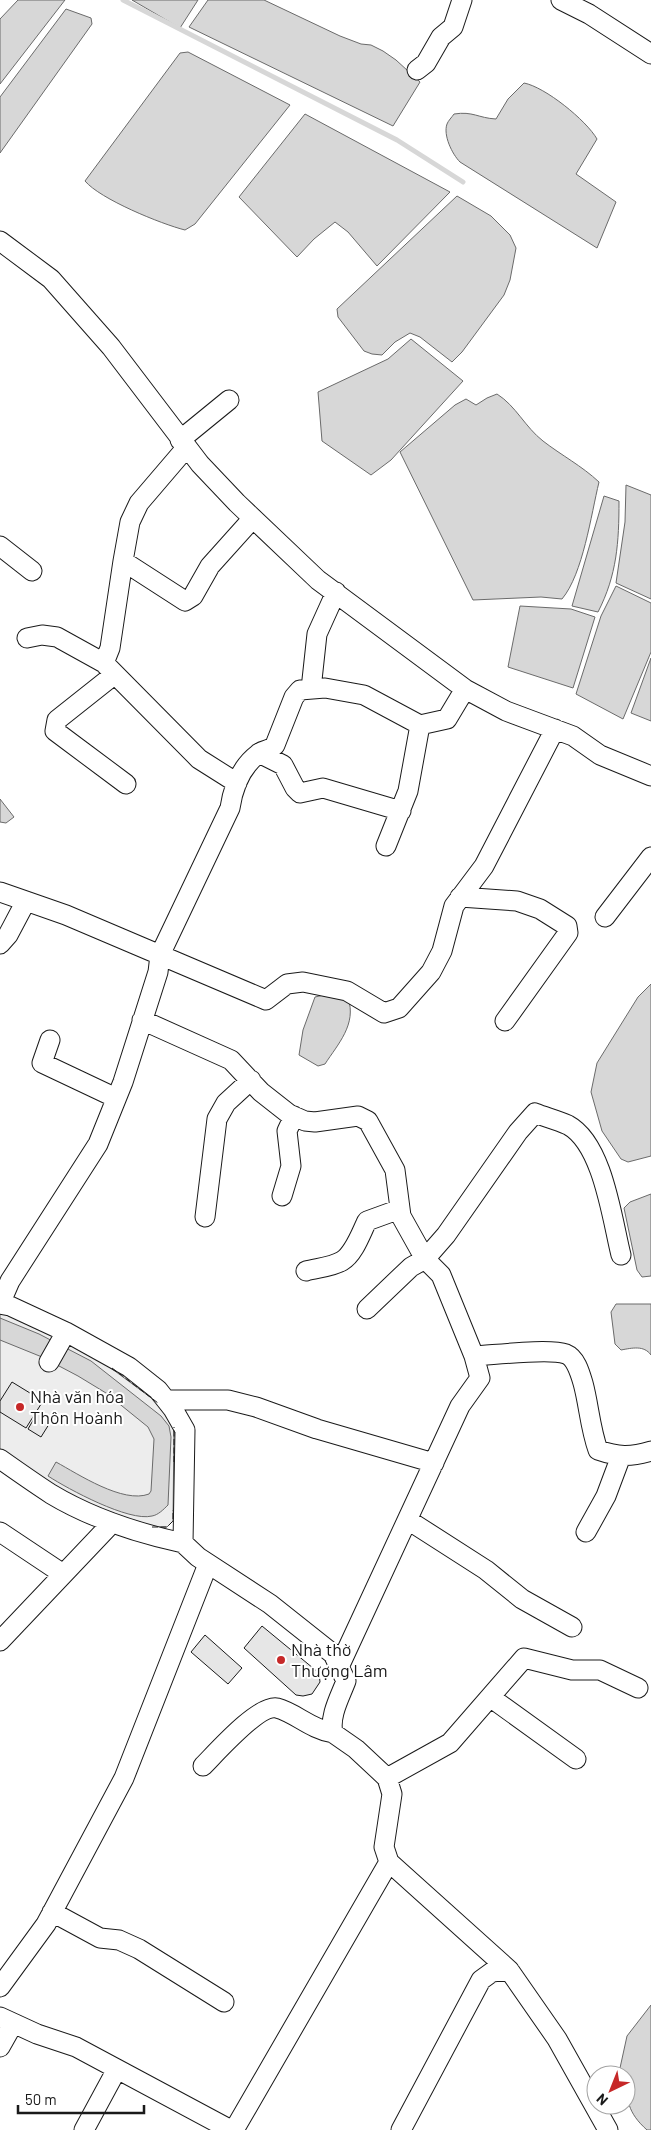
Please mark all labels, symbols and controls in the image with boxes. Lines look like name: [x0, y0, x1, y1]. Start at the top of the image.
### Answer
place label: Nhà văn hóa Thôn Hoành: [30, 1385, 124, 1428]
marker: Nhà văn hóa Thôn Hoành: [14, 1401, 26, 1413]
place label: Nhà thờ Thượng Lâm: [291, 1638, 388, 1681]
marker: Nhà thờ Thượng Lâm: [275, 1654, 287, 1666]
north arrow: [586, 2065, 636, 2115]
scale bar: [18, 2082, 144, 2114]
text: 50 m: [25, 2090, 57, 2108]
text: N: [593, 2090, 611, 2109]

